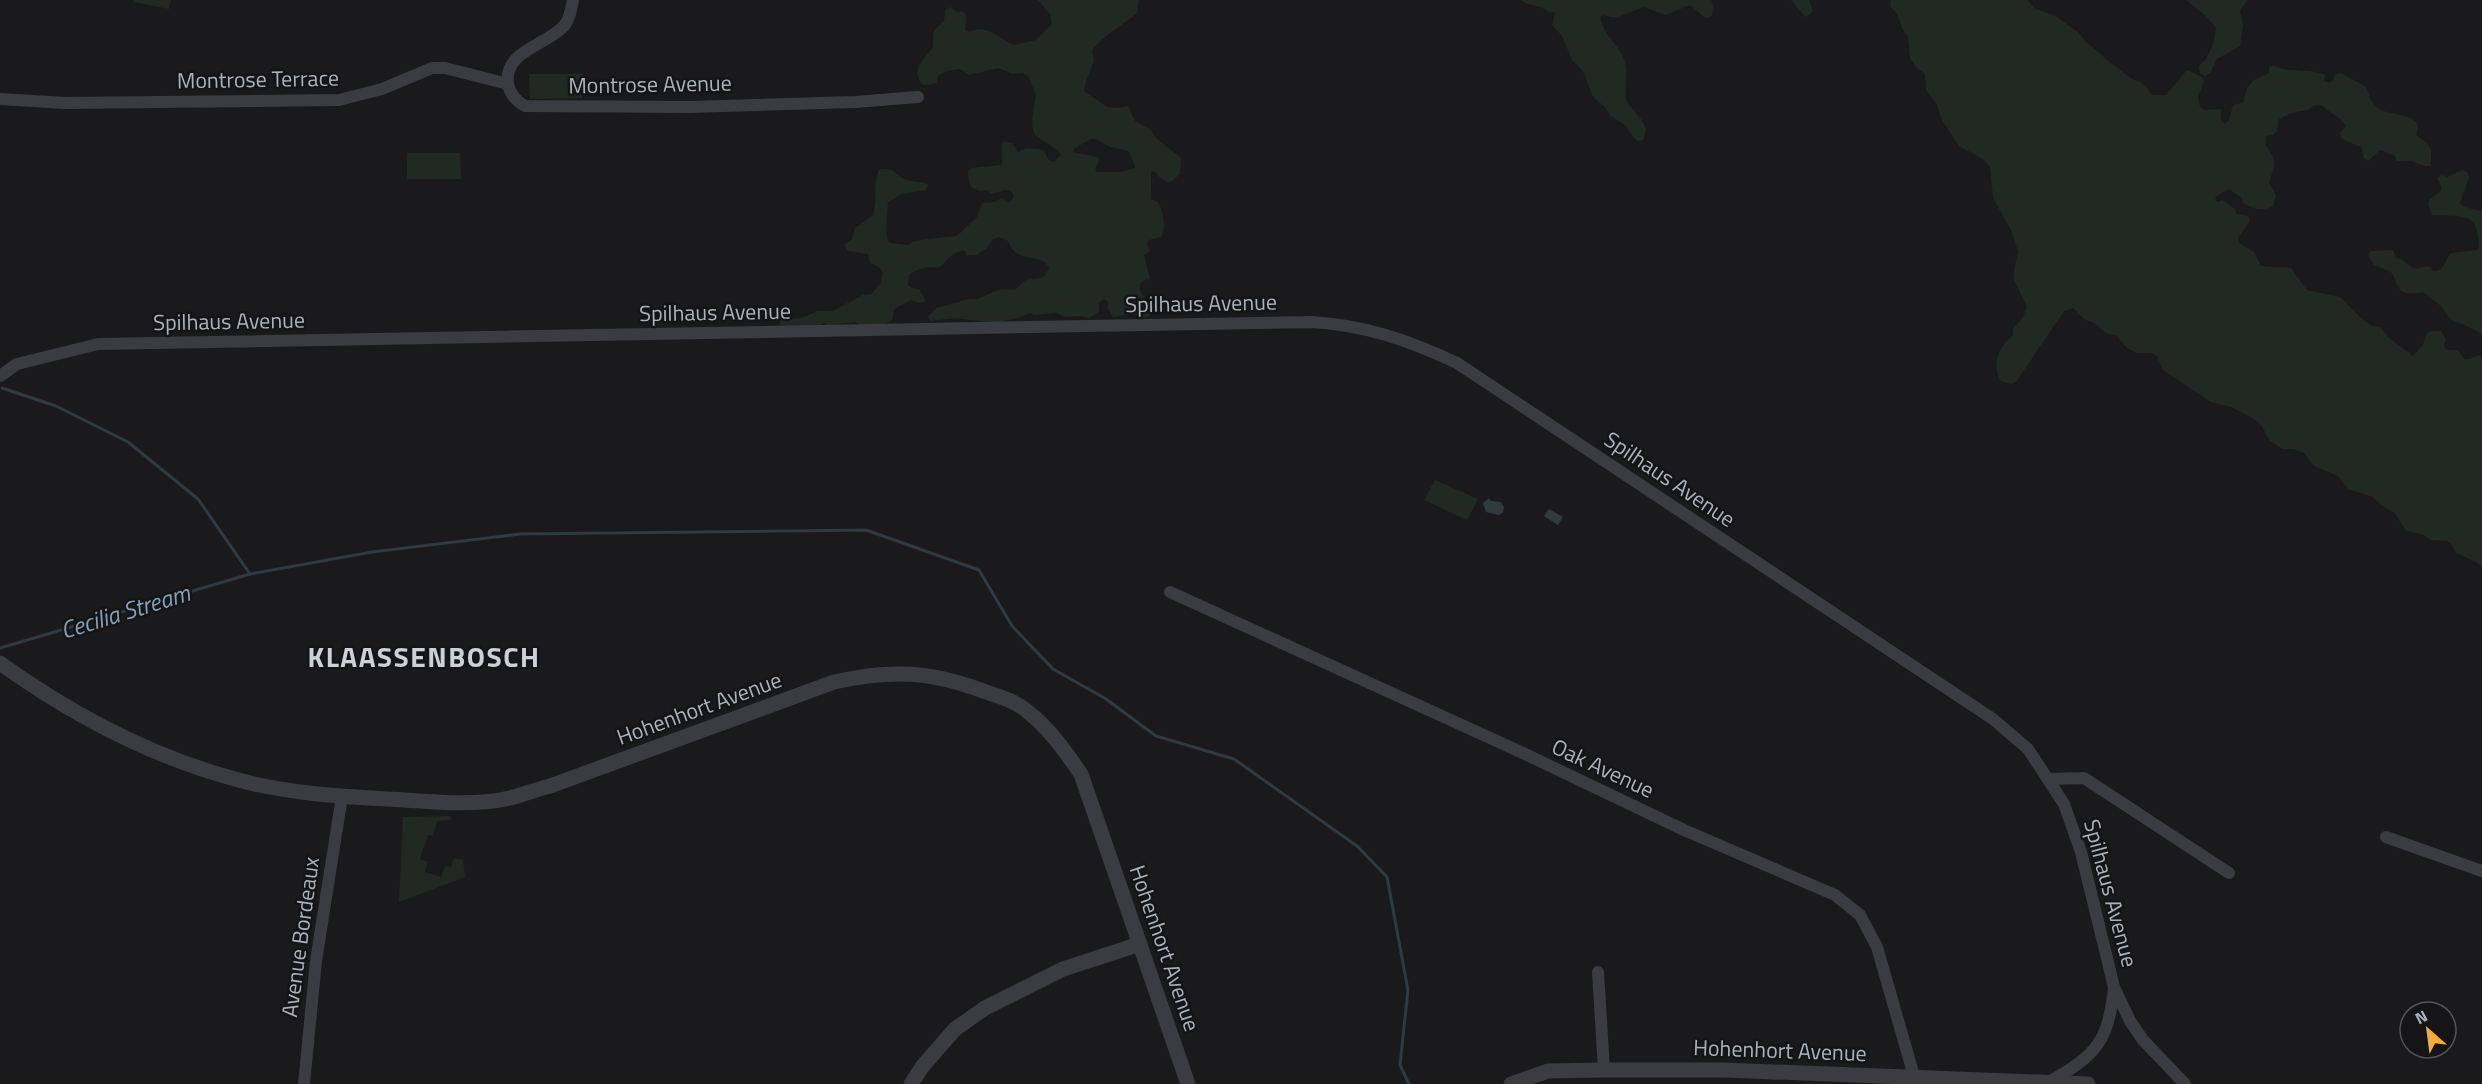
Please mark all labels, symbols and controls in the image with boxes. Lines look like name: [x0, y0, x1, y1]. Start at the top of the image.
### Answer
street label: Montrose Terrace: [177, 61, 339, 97]
street label: Montrose Avenue: [568, 66, 732, 102]
street label: Spilhaus Avenue: [1125, 285, 1277, 321]
street label: Spilhaus Avenue: [639, 294, 791, 330]
street label: Spilhaus Avenue: [153, 303, 305, 339]
street label: Spilhaus Avenue: [1598, 422, 1742, 536]
water label: Cecilia Stream: [56, 574, 195, 648]
district label: KLAASSENBOSCH: [308, 635, 540, 678]
street label: Hohenhort Avenue: [612, 662, 786, 754]
street label: Oak Avenue: [1546, 729, 1660, 807]
street label: Spilhaus Avenue: [2075, 815, 2147, 971]
street label: Avenue Bordeaux: [272, 855, 328, 1019]
street label: Hohenhort Avenue: [1121, 860, 1209, 1036]
north arrow: [2398, 1000, 2458, 1060]
text: N: [2410, 1004, 2431, 1030]
street label: Hohenhort Avenue: [1693, 1030, 1867, 1070]

